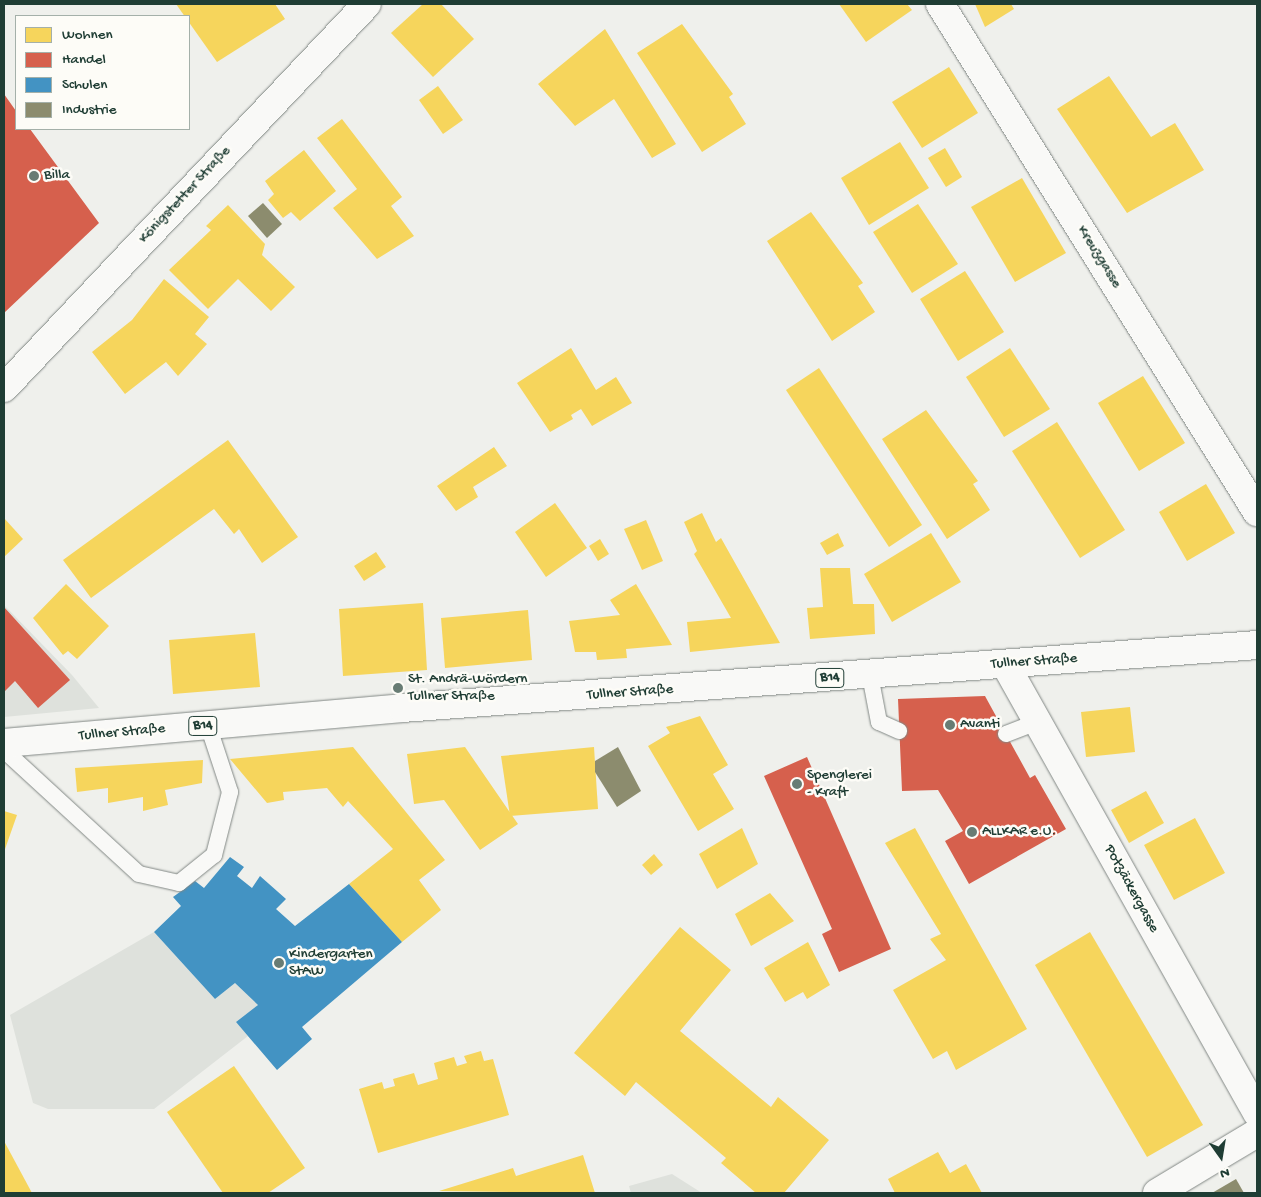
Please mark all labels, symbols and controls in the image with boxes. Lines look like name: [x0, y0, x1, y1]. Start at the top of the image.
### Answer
legend: [15, 15, 190, 130]
text: Wohnen: [62, 26, 113, 44]
text: Handel: [62, 51, 106, 69]
text: Schulen: [62, 76, 107, 94]
text: Industrie: [62, 101, 117, 119]
street label: Königstetter Straße: [135, 143, 235, 247]
place label: Billa: [44, 167, 70, 185]
marker: Billa: [28, 170, 40, 182]
street label: Kreuzgasse: [1073, 222, 1125, 292]
street label: Tullner Straße: [990, 650, 1078, 674]
road number: B14: [815, 666, 845, 690]
place label: St. Andrä-Wördern Tullner Straße: [408, 670, 527, 705]
street label: Tullner Straße: [586, 681, 674, 705]
marker: St. Andrä-Wördern Tullner Straße: [392, 682, 404, 694]
road number: B14: [188, 714, 218, 738]
place label: Avanti: [960, 716, 1000, 734]
marker: Avanti: [944, 719, 956, 731]
street label: Tullner Straße: [78, 720, 166, 746]
place label: Spenglerei - Kraft: [807, 766, 872, 801]
marker: Spenglerei - Kraft: [791, 778, 803, 790]
place label: ALLKAR e.U.: [982, 823, 1056, 841]
marker: ALLKAR e.U.: [966, 826, 978, 838]
street label: Potzäckergasse: [1099, 842, 1163, 936]
place label: Kindergarten StAW: [289, 945, 373, 980]
marker: Kindergarten StAW: [273, 957, 285, 969]
north arrow: [1196, 1132, 1246, 1182]
text: N: [1218, 1163, 1231, 1181]

